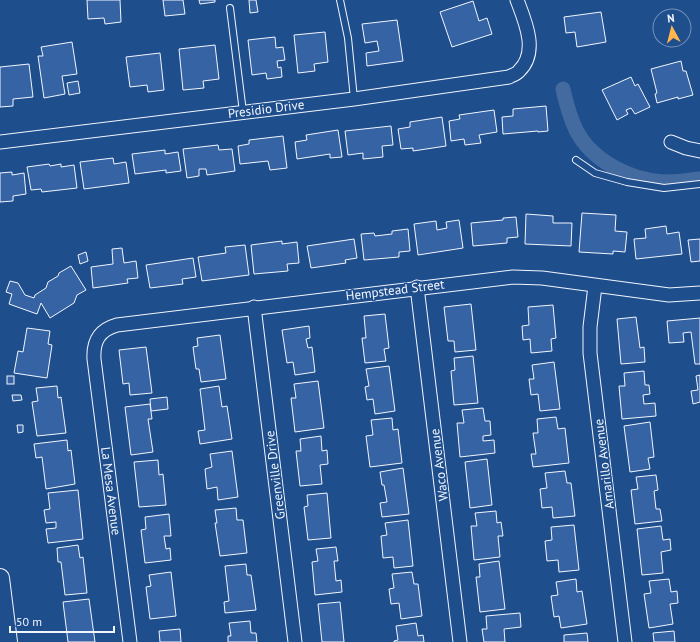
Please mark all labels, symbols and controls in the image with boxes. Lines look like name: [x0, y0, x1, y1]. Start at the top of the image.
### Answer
north arrow: [652, 8, 692, 48]
text: N: [666, 11, 675, 25]
street label: Presidio Drive: [227, 96, 305, 122]
street label: Hempstead Street: [345, 275, 446, 304]
street label: Amarillo Avenue: [590, 418, 618, 510]
street label: Waco Avenue: [426, 428, 452, 502]
street label: Greenville Drive: [261, 430, 289, 520]
street label: La Mesa Avenue: [97, 446, 125, 536]
scale bar: [10, 608, 114, 634]
text: 50 m: [16, 614, 42, 629]

